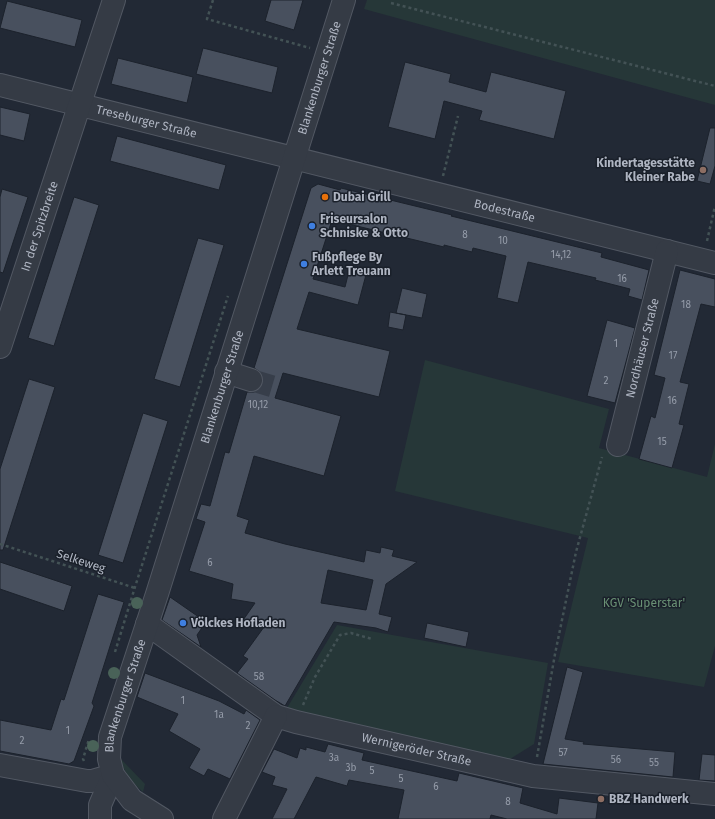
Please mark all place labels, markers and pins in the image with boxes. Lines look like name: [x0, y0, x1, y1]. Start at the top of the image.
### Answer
place label: Kindertagesstätte Kleiner Rabe: [596, 156, 695, 184]
marker: Kindertagesstätte Kleiner Rabe: [698, 165, 708, 175]
place label: Dubai Grill: [333, 190, 391, 204]
marker: Dubai Grill: [320, 192, 330, 202]
place label: Friseursalon Schniske & Otto: [320, 212, 408, 240]
marker: Friseursalon Schniske & Otto: [307, 221, 317, 231]
place label: Fußpflege By Arlett Treuann: [311, 250, 391, 278]
marker: Fußpflege By Arlett Treuann: [299, 259, 309, 269]
place label: Völckes Hofladen: [190, 616, 285, 630]
marker: Völckes Hofladen: [178, 618, 188, 628]
place label: BBZ Handwerk: [609, 792, 689, 806]
marker: BBZ Handwerk: [596, 794, 606, 804]

